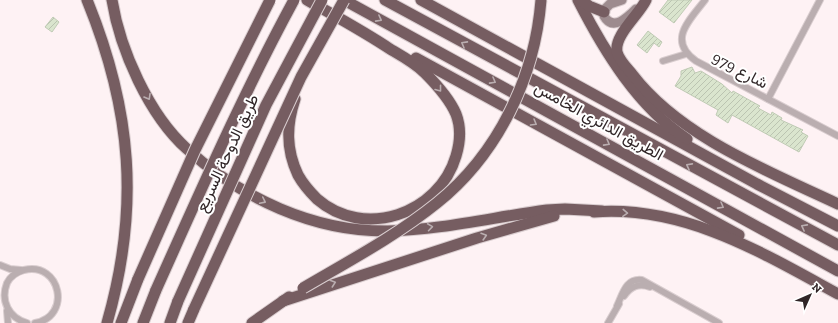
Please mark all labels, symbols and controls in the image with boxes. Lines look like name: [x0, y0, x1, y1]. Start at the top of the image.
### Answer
one-way arrow: [375, 14, 382, 21]
one-way arrow: [461, 41, 468, 48]
street label: شارع 979: [708, 47, 771, 94]
one-way arrow: [489, 76, 496, 83]
street label: الطريق الدائري الخامس: [529, 78, 667, 168]
one-way arrow: [434, 84, 441, 91]
street label: طريق الدوحة السريع: [191, 91, 264, 216]
one-way arrow: [143, 92, 150, 100]
one-way arrow: [530, 119, 537, 126]
one-way arrow: [603, 139, 610, 146]
one-way arrow: [686, 163, 693, 170]
one-way arrow: [259, 196, 266, 204]
one-way arrow: [717, 201, 724, 209]
one-way arrow: [622, 208, 628, 217]
one-way arrow: [427, 223, 433, 232]
one-way arrow: [800, 224, 808, 232]
one-way arrow: [480, 232, 487, 241]
north arrow: [790, 275, 830, 315]
one-way arrow: [330, 280, 337, 288]
text: N: [809, 281, 825, 296]

